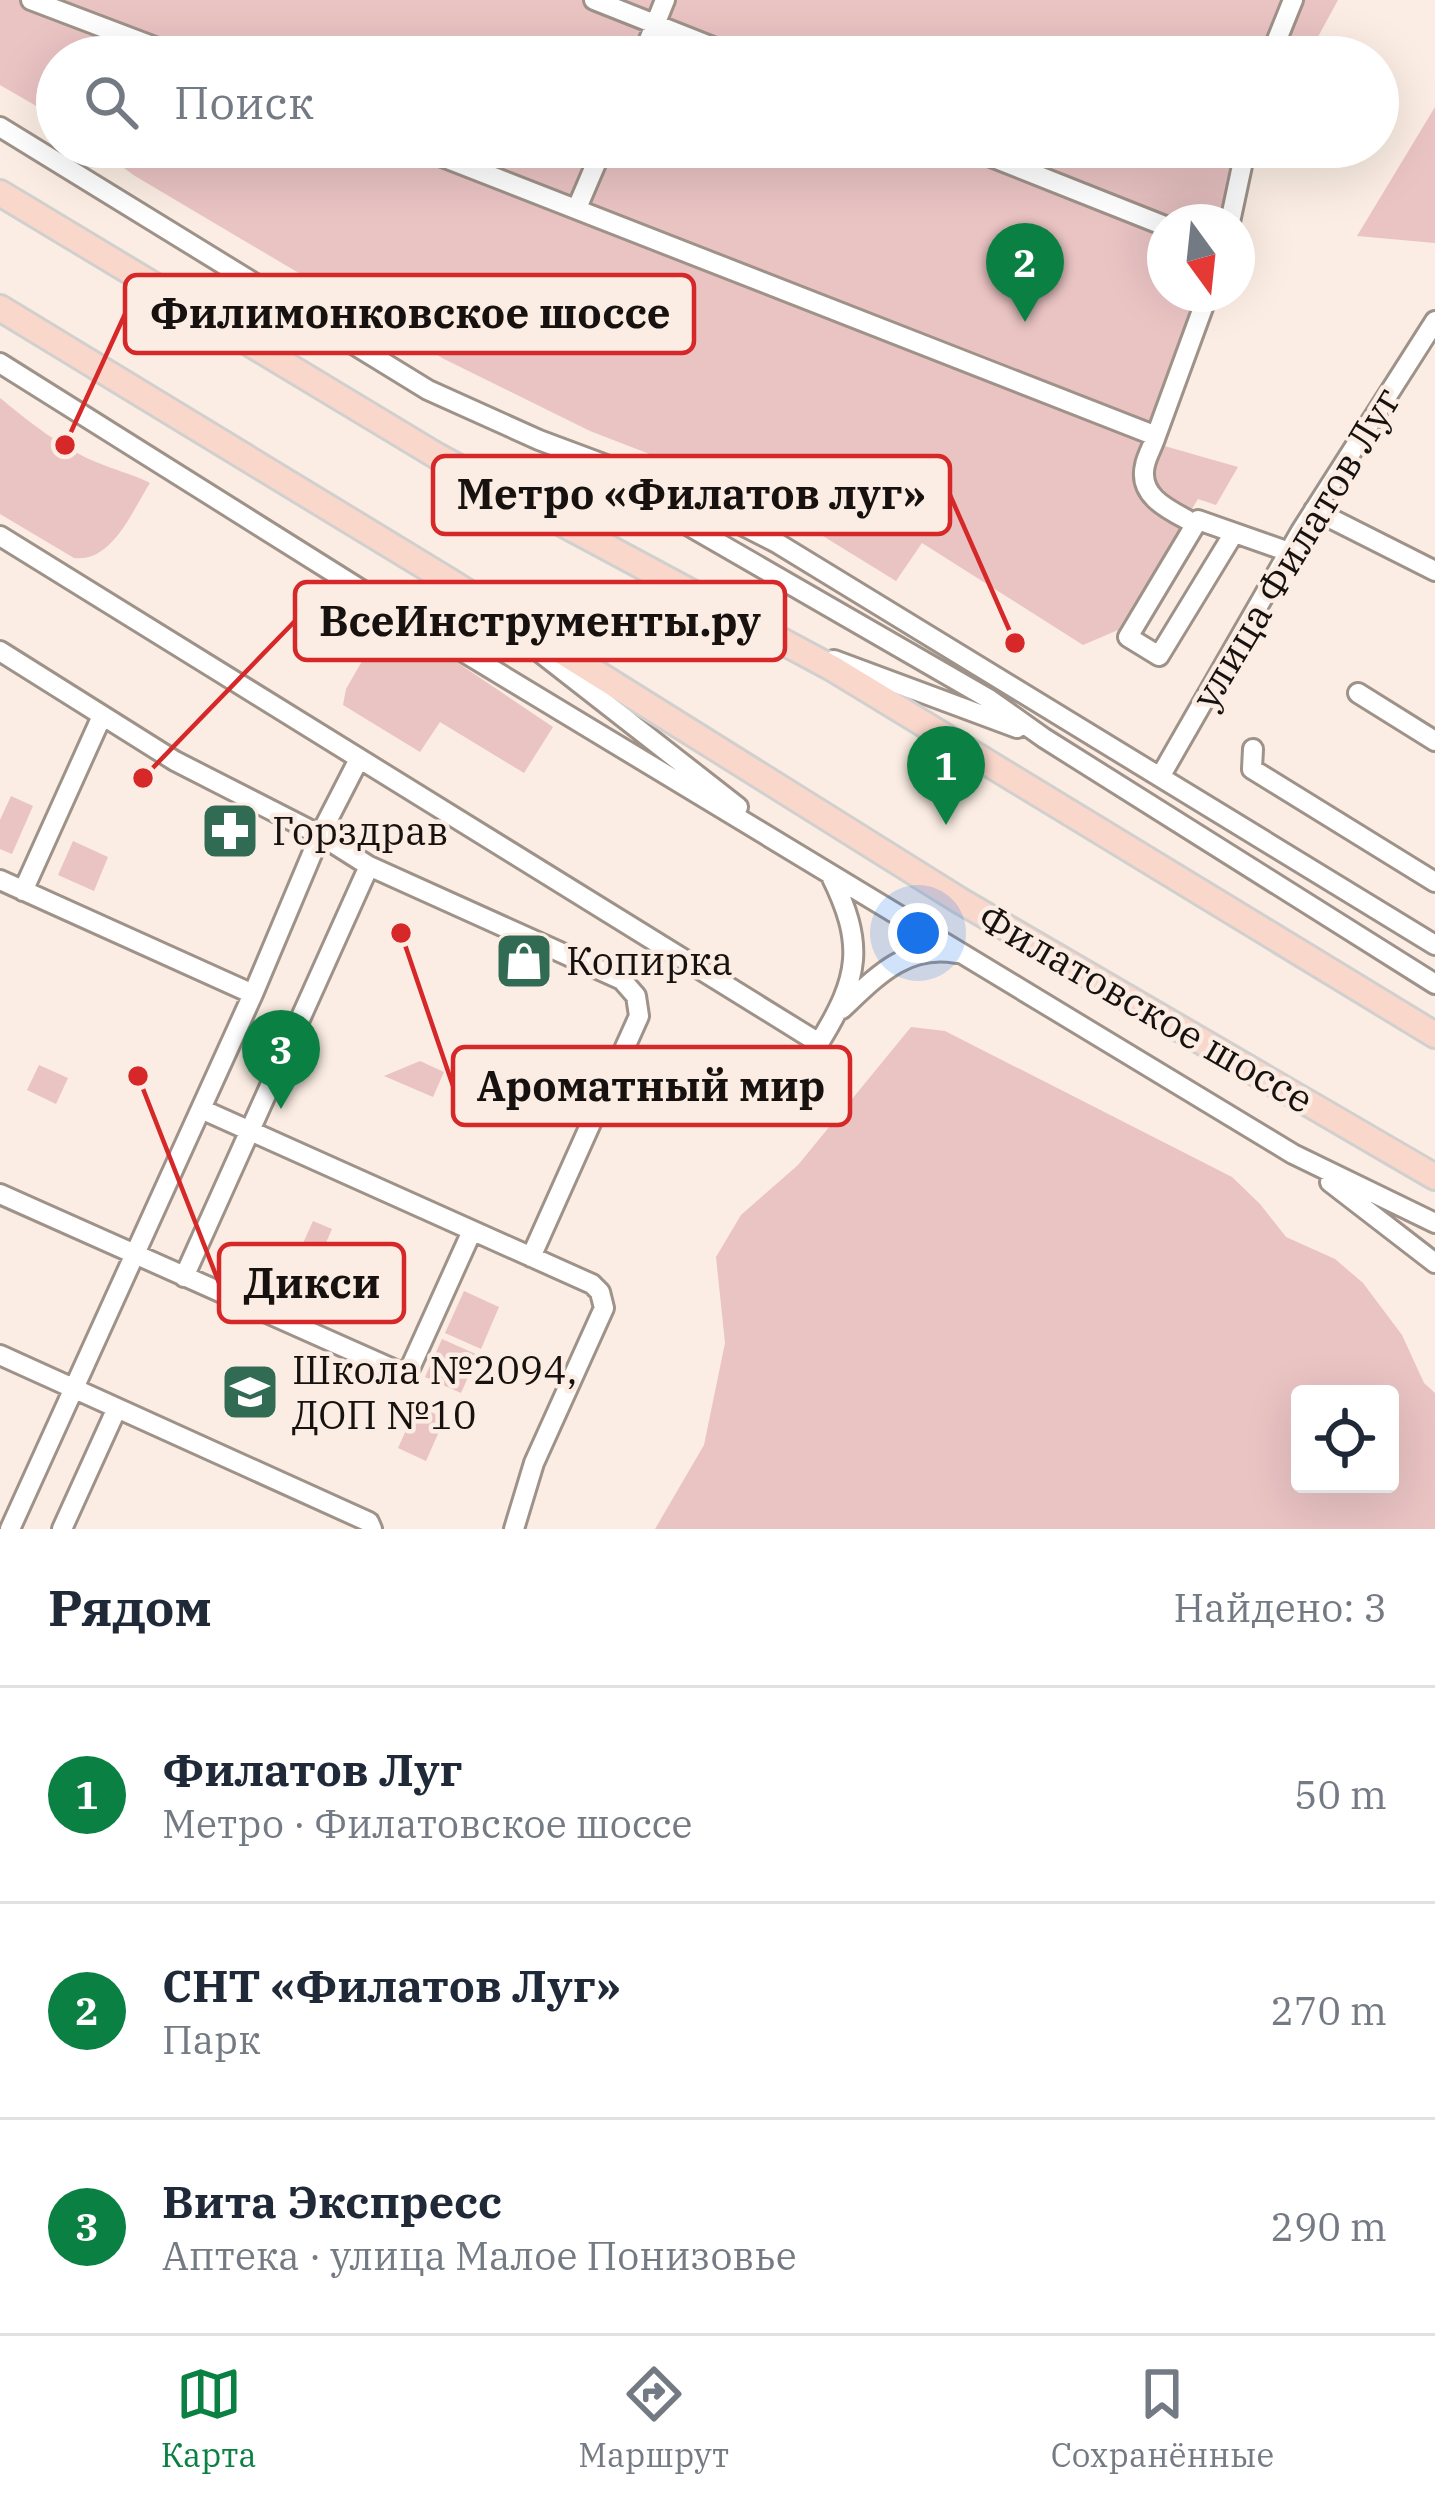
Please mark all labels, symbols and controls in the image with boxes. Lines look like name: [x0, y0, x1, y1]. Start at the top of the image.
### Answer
search box: [36, 36, 1399, 168]
icon: search: [78, 69, 144, 135]
text: Поиск: [174, 73, 314, 131]
north arrow: [1147, 204, 1255, 312]
pin: 2: [986, 223, 1064, 322]
callout: Филимонковское шоссе: [125, 275, 694, 353]
text: Филимонковское шоссе: [149, 285, 671, 340]
street label: улица Филатов Луг: [1179, 378, 1412, 718]
callout: Метро «Филатов луг»: [433, 456, 950, 534]
text: Метро «Филатов луг»: [456, 466, 926, 521]
callout: ВсеИнструменты.ру: [295, 582, 785, 660]
text: ВсеИнструменты.ру: [319, 593, 761, 648]
pin: 1: [907, 726, 985, 825]
pharmacy icon: Горздрав: [199, 800, 261, 862]
place label: Горздрав: [272, 805, 448, 856]
street label: Филатовское шоссе: [970, 891, 1323, 1124]
your location: [888, 903, 948, 963]
shop icon: Копирка: [493, 930, 555, 992]
place label: Копирка: [566, 935, 733, 986]
pin: 3: [242, 1010, 320, 1109]
callout: Ароматный мир: [453, 1047, 850, 1125]
text: Ароматный мир: [477, 1058, 825, 1113]
callout: Дикси: [219, 1244, 404, 1322]
text: Дикси: [244, 1255, 380, 1310]
place label: Школа №2094, ДОП №10: [292, 1344, 577, 1440]
school or university icon: Школа №2094, ДОП №10: [219, 1361, 281, 1423]
map controls: [1291, 1385, 1399, 1493]
button: locate: [1291, 1385, 1399, 1493]
text: Рядом: [48, 1574, 212, 1640]
text: Найдено: 3: [1174, 1582, 1387, 1633]
text: Филатов Луг: [162, 1740, 463, 1798]
text: 1: [75, 1769, 99, 1820]
text: 50 m: [1294, 1769, 1387, 1820]
text: Метро · Филатовское шоссе: [162, 1798, 692, 1849]
text: СНТ «Филатов Луг»: [162, 1956, 620, 2014]
text: 2: [75, 1985, 99, 2036]
text: 270 m: [1271, 1985, 1387, 2036]
text: Парк: [162, 2014, 261, 2065]
text: Вита Экспресс: [162, 2172, 502, 2230]
text: 3: [75, 2201, 99, 2252]
text: 290 m: [1271, 2201, 1387, 2252]
text: Аптека · улица Малое Понизовье: [162, 2230, 797, 2281]
tab: Карта: [161, 2361, 257, 2476]
tab: Маршрут: [578, 2361, 729, 2476]
tab: Сохранённые: [1051, 2361, 1274, 2476]

